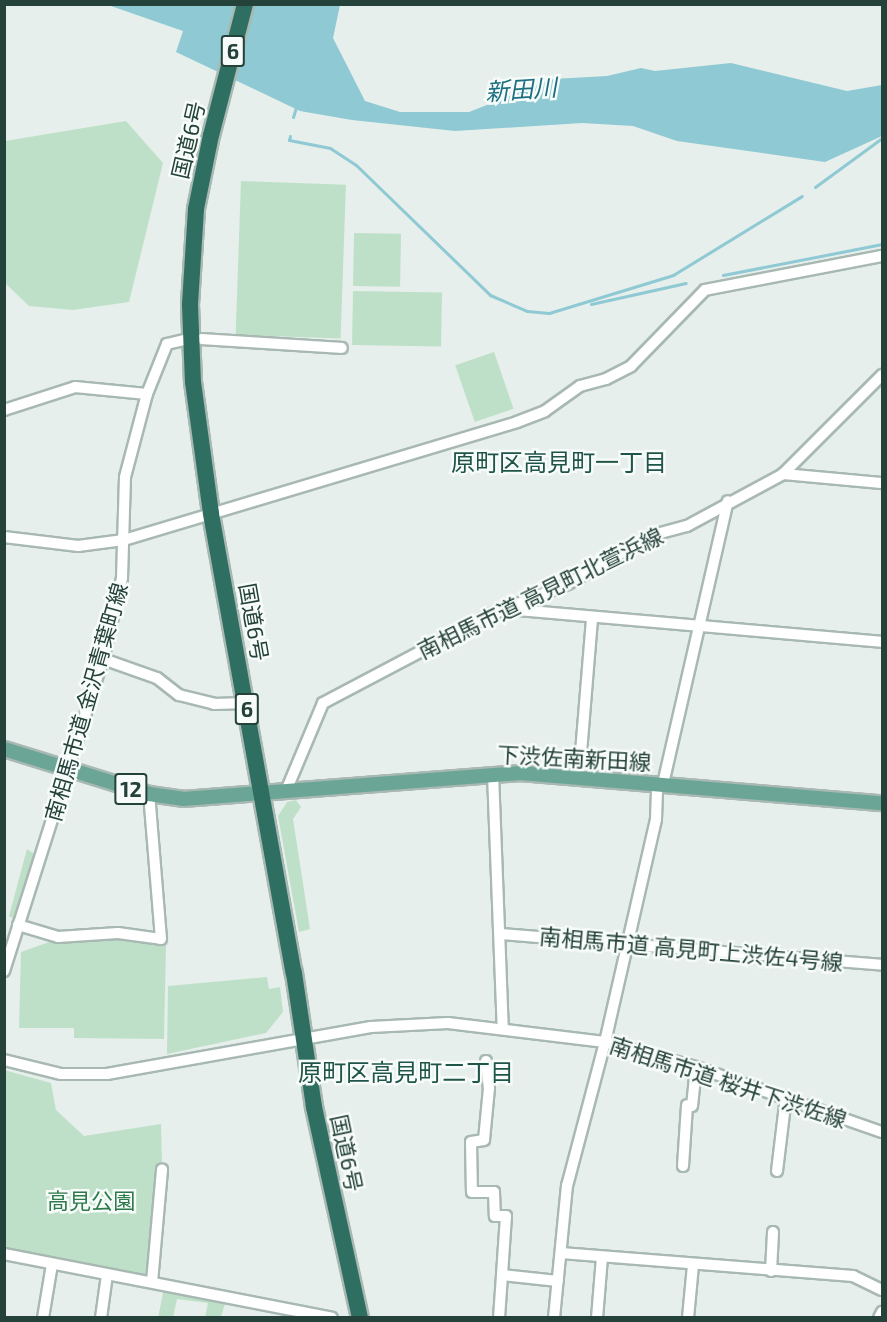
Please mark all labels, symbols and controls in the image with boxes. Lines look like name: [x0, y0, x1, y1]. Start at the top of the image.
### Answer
road number: 6: [220, 33, 246, 69]
water label: 新田川: [484, 72, 558, 106]
street label: 国道6号: [166, 99, 210, 181]
district label: 原町区高見町一丁目: [451, 448, 667, 476]
street label: 南相馬市道 高見町北萱浜線: [413, 522, 667, 664]
street label: 南相馬市道 金沢青葉町線: [39, 580, 133, 824]
street label: 国道6号: [234, 581, 274, 663]
road number: 6: [234, 691, 260, 727]
street label: 下渋佐南新田線: [496, 741, 652, 775]
road number: 12: [113, 771, 149, 807]
street label: 南相馬市道 高見町上渋佐4号線: [538, 923, 844, 975]
street label: 南相馬市道 桜井下渋佐線: [607, 1031, 849, 1133]
district label: 原町区高見町二丁目: [298, 1058, 514, 1086]
street label: 国道6号: [326, 1112, 368, 1194]
park label: 高見公園: [47, 1188, 135, 1214]

